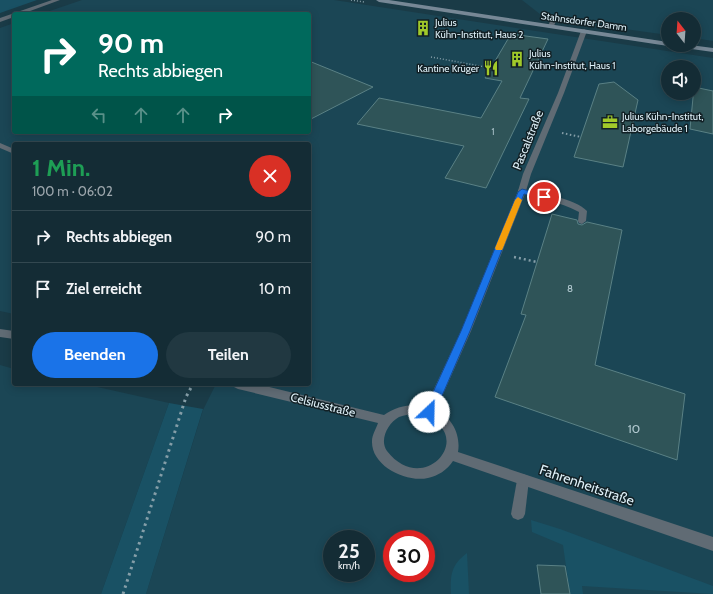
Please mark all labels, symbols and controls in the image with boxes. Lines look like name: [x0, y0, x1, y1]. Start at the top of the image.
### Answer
street label: Stahnsdorfer Damm: [540, 9, 628, 34]
north arrow: [661, 12, 701, 52]
map controls: [661, 12, 701, 100]
place label: Julius Kühn-Institut, Haus 2: [434, 16, 524, 41]
building icon: Julius Kühn-Institut, Haus 2: [414, 19, 432, 37]
text: 90 m: [98, 26, 164, 60]
icon: right: [32, 28, 84, 80]
place label: Julius Kühn-Institut, Haus 1: [528, 47, 616, 72]
building icon: Julius Kühn-Institut, Haus 1: [508, 50, 526, 68]
restaurant icon: Kantine Krüger: [482, 59, 500, 77]
text: Rechts abbiegen: [98, 60, 223, 82]
button: sound: [661, 60, 701, 100]
place label: Kantine Krüger: [417, 62, 480, 75]
icon: left: [88, 104, 110, 126]
icon: ahead: [130, 104, 152, 126]
icon: ahead: [172, 104, 194, 126]
icon: right: [214, 104, 236, 126]
street label: Pascalstraße: [509, 108, 546, 172]
place label: Julius Kühn-Institut, Laborgebäude 1: [621, 110, 704, 135]
office icon: Julius Kühn-Institut, Laborgebäude 1: [601, 113, 619, 131]
house number: 1: [492, 126, 495, 137]
text: 1 Min.: [32, 153, 90, 182]
button: close: [249, 155, 291, 197]
pin: [527, 180, 561, 214]
text: 100 m · 06:02: [32, 183, 113, 199]
icon: arrive: [533, 186, 555, 208]
icon: right: [32, 226, 54, 248]
text: Rechts abbiegen: [66, 228, 172, 246]
text: 90 m: [255, 228, 291, 246]
icon: arrive: [32, 278, 54, 300]
text: Ziel erreicht: [66, 280, 142, 298]
text: 10 m: [259, 280, 291, 298]
house number: 8: [567, 282, 573, 295]
button: Beenden: [32, 332, 158, 378]
button: Teilen: [166, 332, 291, 378]
street label: Celsiusstraße: [289, 389, 357, 420]
position arrow: [408, 391, 450, 433]
house number: 10: [628, 421, 640, 436]
street label: Fahrenheitstraße: [537, 460, 637, 510]
speed limit sign: 30: [383, 530, 435, 582]
text: 25: [338, 539, 360, 563]
text: km/h: [338, 559, 360, 572]

